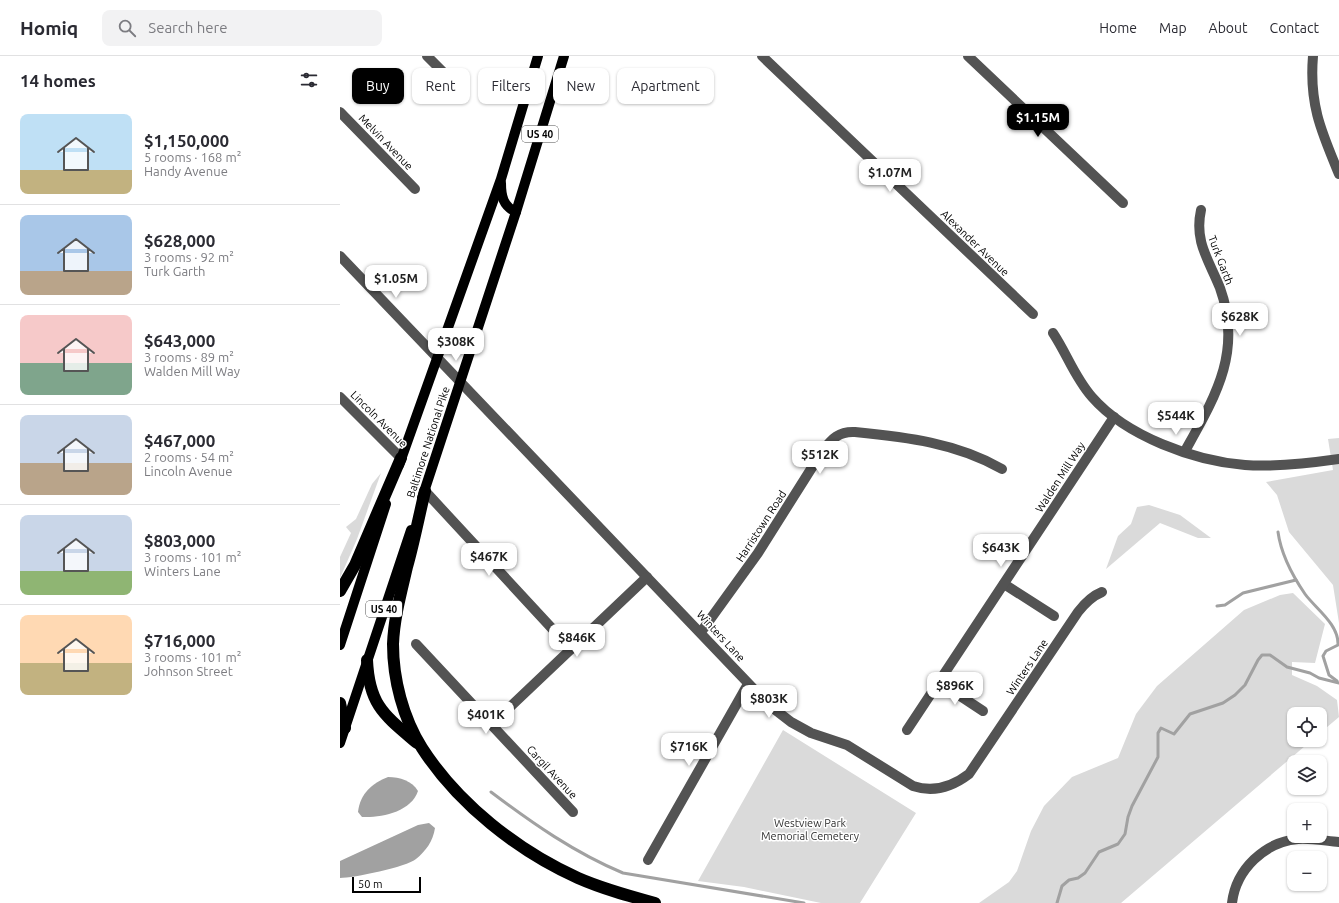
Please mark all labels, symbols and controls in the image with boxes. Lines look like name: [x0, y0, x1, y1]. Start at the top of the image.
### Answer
search box: [102, 10, 382, 46]
text: Homiq: [20, 17, 78, 39]
icon: search: [116, 17, 138, 39]
text: Search here: [148, 19, 228, 36]
text: Home: [1099, 20, 1137, 36]
text: Map: [1159, 20, 1187, 36]
text: About: [1209, 20, 1248, 36]
text: Contact: [1270, 20, 1319, 36]
chip: Buy: [352, 68, 404, 104]
chip: Rent: [412, 68, 470, 104]
chip: Filters: [478, 68, 545, 104]
chip: New: [553, 68, 609, 104]
chip: Apartment: [617, 68, 714, 104]
icon: filters: [298, 69, 320, 91]
text: 14 homes: [20, 71, 96, 90]
pin: $1.15M: [1005, 104, 1071, 138]
text: $1.15M: [1016, 110, 1060, 124]
street label: Melvin Avenue: [357, 112, 415, 172]
road number: US 40: [522, 126, 558, 142]
icon: home: [52, 130, 100, 178]
text: $1,150,000: [144, 131, 229, 150]
text: 5 rooms · 168 m²: [144, 150, 241, 164]
pin: $1.07M: [857, 159, 923, 193]
text: Handy Avenue: [144, 164, 228, 178]
text: $1.07M: [868, 165, 912, 179]
street label: Alexander Avenue: [939, 207, 1011, 279]
icon: home: [52, 231, 100, 279]
text: $628,000: [144, 231, 215, 250]
street label: Turk Garth: [1206, 234, 1236, 286]
text: 3 rooms · 92 m²: [144, 250, 234, 264]
text: Turk Garth: [144, 264, 206, 278]
pin: $1.05M: [363, 265, 429, 299]
text: $1.05M: [374, 271, 418, 285]
pin: $628K: [1212, 303, 1268, 337]
text: $628K: [1221, 309, 1259, 323]
pin: $308K: [428, 328, 484, 362]
icon: home: [52, 331, 100, 379]
text: $643,000: [144, 331, 215, 350]
text: $308K: [437, 334, 475, 348]
text: 3 rooms · 89 m²: [144, 350, 234, 364]
text: Walden Mill Way: [144, 364, 240, 378]
street label: Baltimore National Pike: [404, 385, 452, 499]
street label: Lincoln Avenue: [348, 388, 410, 450]
pin: $544K: [1148, 402, 1204, 436]
text: $544K: [1157, 408, 1195, 422]
icon: home: [52, 431, 100, 479]
text: $467,000: [144, 431, 215, 450]
street label: Walden Mill Way: [1033, 439, 1088, 514]
pin: $512K: [792, 441, 848, 475]
text: $512K: [801, 447, 839, 461]
text: 2 rooms · 54 m²: [144, 450, 234, 464]
text: Lincoln Avenue: [144, 464, 232, 478]
street label: Harristown Road: [733, 488, 789, 564]
icon: home: [52, 531, 100, 579]
text: $803,000: [144, 531, 215, 550]
pin: $643K: [973, 534, 1029, 568]
text: $643K: [982, 540, 1020, 554]
pin: $467K: [461, 543, 517, 577]
text: $467K: [470, 549, 508, 563]
text: 3 rooms · 101 m²: [144, 550, 241, 564]
text: Winters Lane: [144, 564, 221, 578]
road number: US 40: [366, 601, 402, 617]
street label: Winters Lane: [695, 608, 747, 664]
pin: $846K: [549, 624, 605, 658]
text: $846K: [558, 630, 596, 644]
icon: home: [52, 631, 100, 679]
text: $716,000: [144, 631, 215, 650]
street label: Winters Lane: [1004, 637, 1050, 697]
text: 3 rooms · 101 m²: [144, 650, 241, 664]
text: Johnson Street: [144, 664, 233, 678]
pin: $896K: [927, 672, 983, 706]
text: $896K: [936, 678, 974, 692]
pin: $803K: [741, 685, 797, 719]
text: $803K: [750, 691, 788, 705]
pin: $401K: [458, 701, 514, 735]
text: $401K: [467, 707, 505, 721]
map controls: [1287, 707, 1327, 891]
button: locate: [1287, 707, 1327, 747]
pin: $716K: [661, 733, 717, 767]
text: $716K: [670, 739, 708, 753]
street label: Cargil Avenue: [524, 743, 580, 801]
button: layers: [1287, 755, 1327, 795]
button: +: [1287, 803, 1327, 843]
park label: Westview Park Memorial Cemetery: [761, 817, 860, 842]
button: −: [1287, 851, 1327, 891]
scale bar: [352, 875, 421, 894]
text: 50 m: [358, 878, 382, 890]

